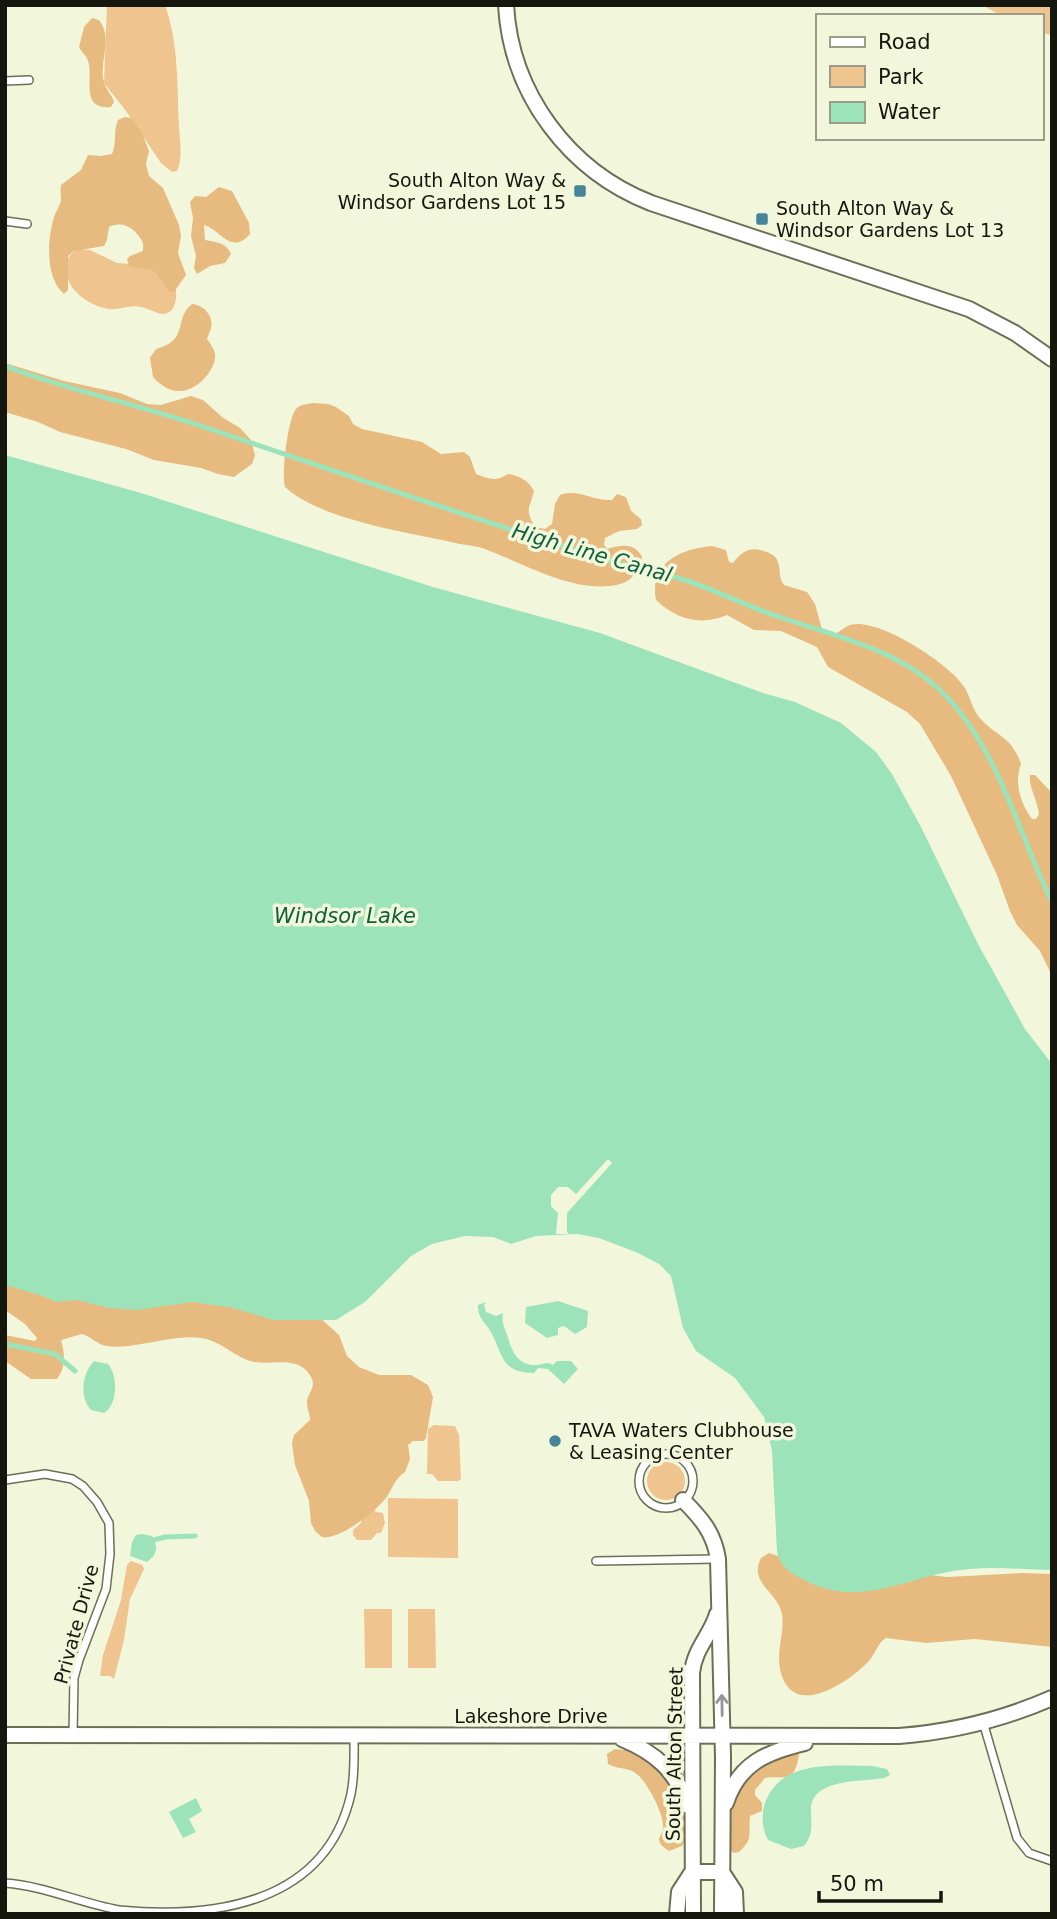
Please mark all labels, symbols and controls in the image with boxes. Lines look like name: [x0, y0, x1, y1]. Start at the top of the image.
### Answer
legend: [816, 14, 1043, 140]
text: Road: [878, 30, 931, 54]
text: Park: [878, 65, 924, 89]
text: Water: [878, 100, 940, 124]
place label: South Alton Way & Windsor Gardens Lot 15: [338, 169, 566, 213]
marker: South Alton Way & Windsor Gardens Lot 15: [572, 183, 588, 199]
place label: South Alton Way & Windsor Gardens Lot 13: [776, 197, 1004, 241]
marker: South Alton Way & Windsor Gardens Lot 13: [754, 211, 770, 227]
water label: High Line Canal: [509, 519, 675, 587]
water label: Windsor Lake: [274, 904, 416, 928]
place label: TAVA Waters Clubhouse & Leasing Center: [568, 1419, 794, 1463]
marker: TAVA Waters Clubhouse & Leasing Center: [547, 1433, 563, 1449]
street label: Private Drive: [49, 1562, 103, 1686]
street label: South Alton Street: [661, 1667, 687, 1841]
one-way arrow: [715, 1694, 729, 1717]
street label: Lakeshore Drive: [454, 1705, 608, 1727]
scale bar: [819, 1860, 942, 1904]
text: 50 m: [830, 1872, 884, 1896]

